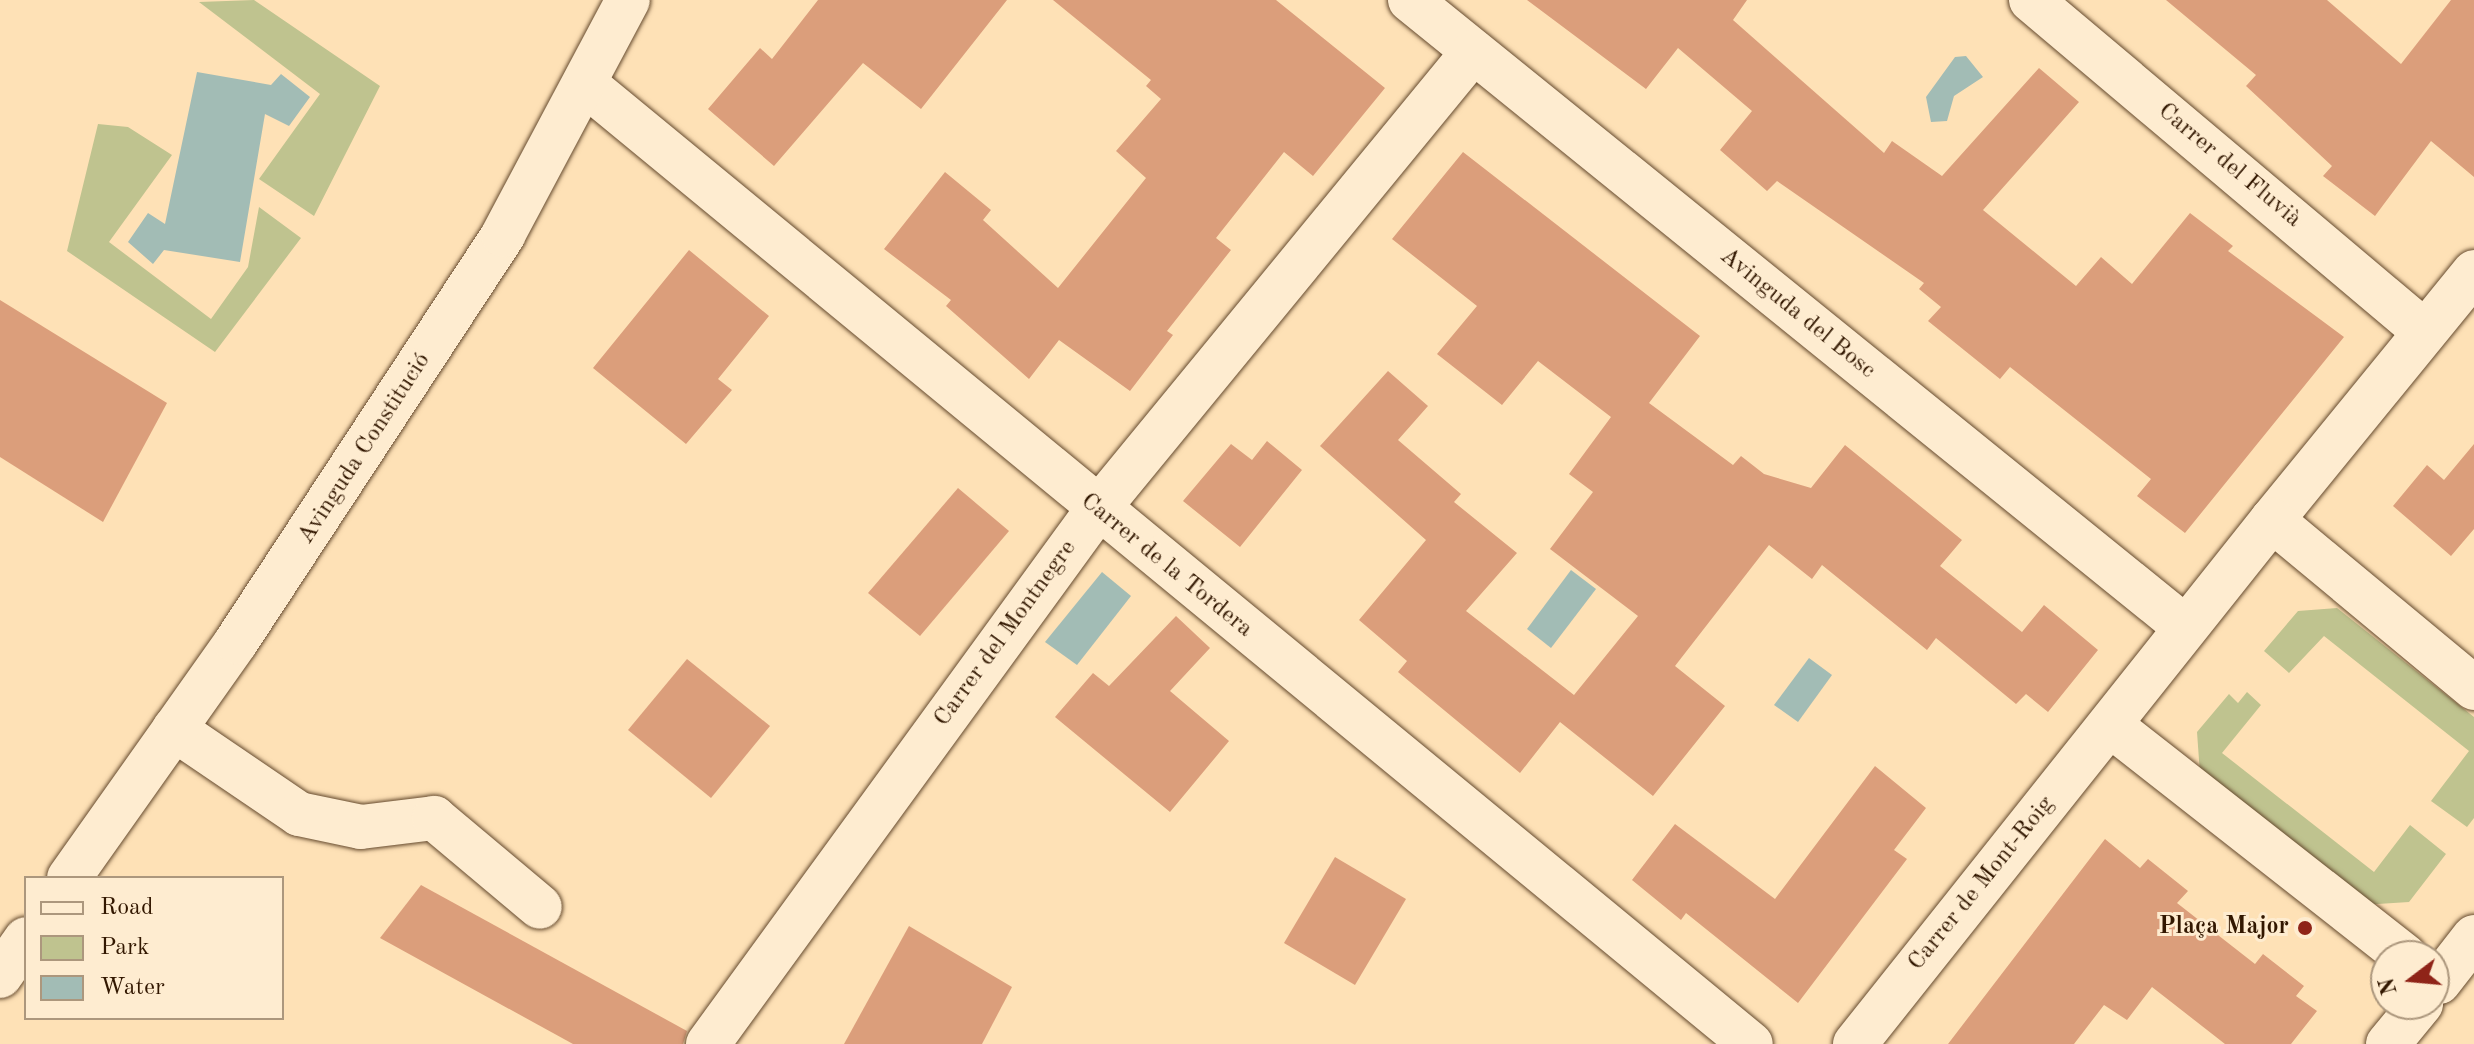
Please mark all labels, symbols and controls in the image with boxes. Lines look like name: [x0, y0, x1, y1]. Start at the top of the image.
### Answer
street label: Carrer del Fluvià: [2151, 98, 2307, 234]
street label: Avinguda del Bosc: [1713, 242, 1881, 386]
street label: Avinguda Constitució: [292, 348, 438, 550]
street label: Carrer de la Tordera: [1074, 488, 1258, 644]
street label: Carrer del Montnegre: [929, 535, 1083, 733]
street label: Carrer de Mont-Roig: [1903, 791, 2061, 977]
legend: [24, 876, 284, 1020]
text: Road: [100, 896, 153, 920]
place label: Plaça Major: [2159, 914, 2289, 942]
marker: Plaça Major: [2296, 919, 2314, 937]
text: Park: [100, 936, 149, 960]
north arrow: [2370, 940, 2450, 1020]
text: N: [2376, 975, 2402, 997]
text: Water: [100, 976, 165, 1000]

